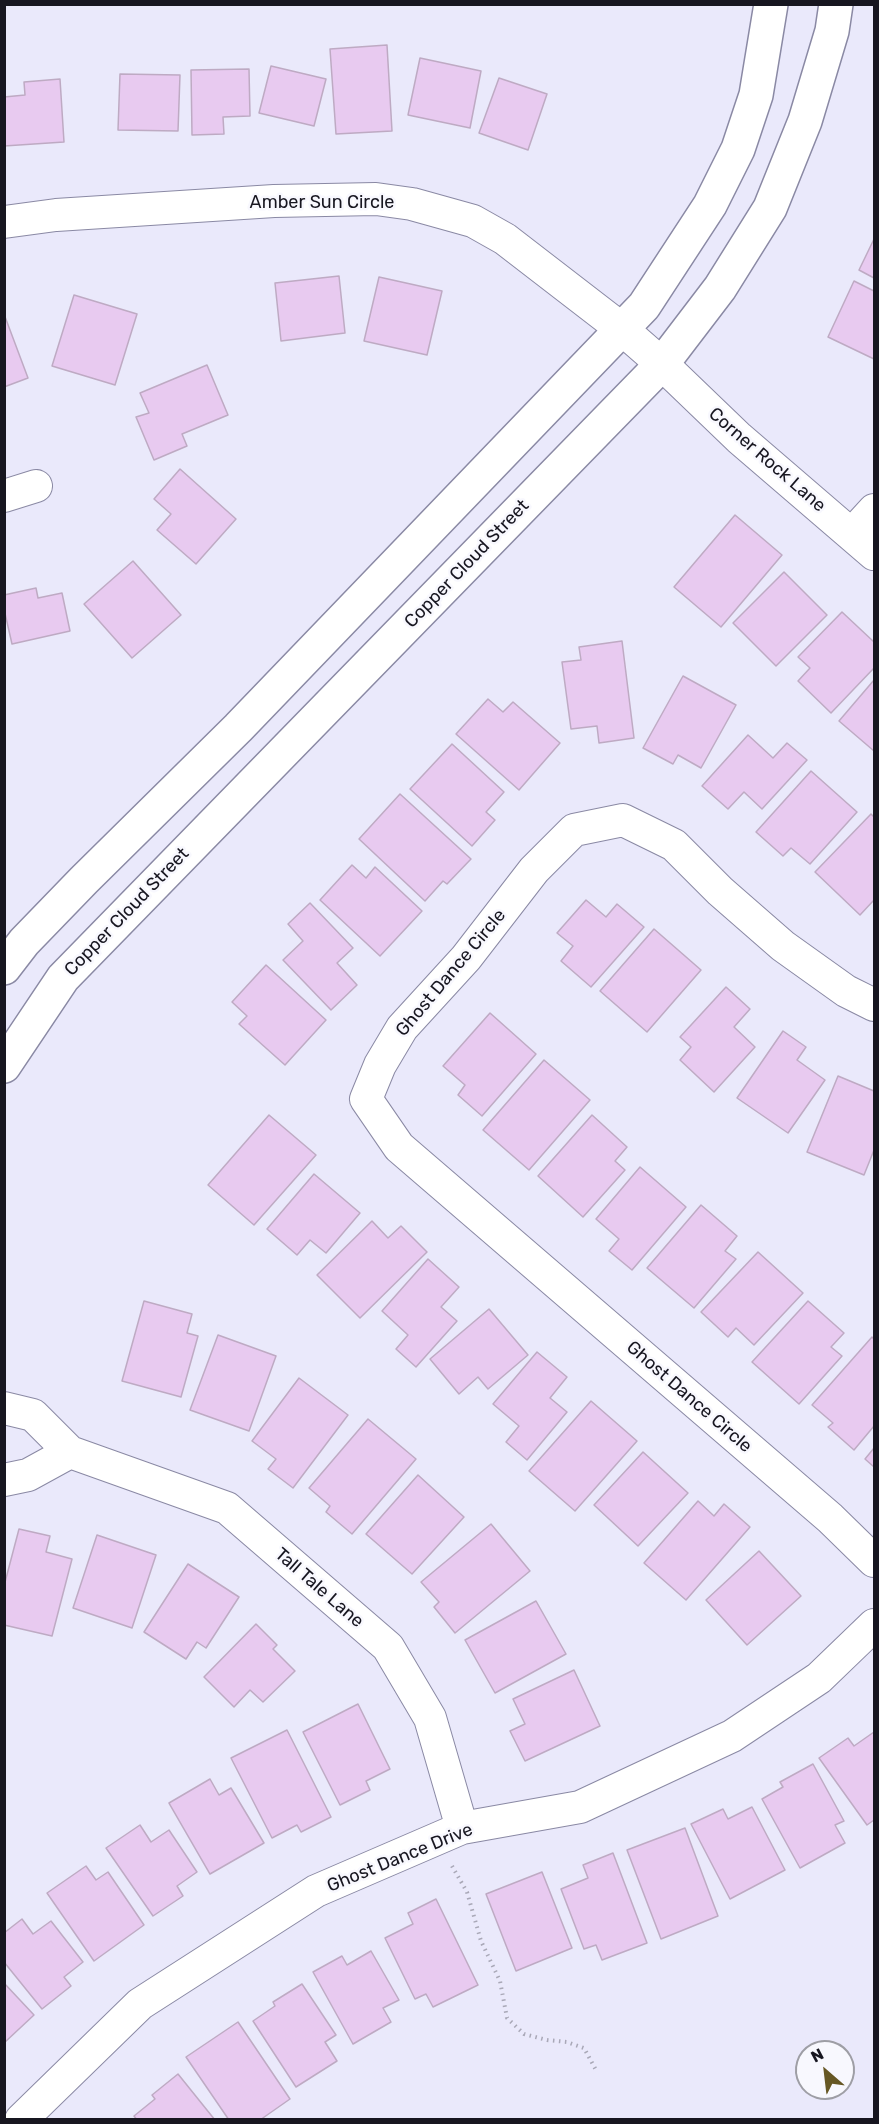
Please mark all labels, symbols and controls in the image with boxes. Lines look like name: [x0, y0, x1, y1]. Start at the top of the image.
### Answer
street label: Amber Sun Circle: [250, 192, 394, 214]
street label: Corner Rock Lane: [704, 403, 830, 517]
street label: Copper Cloud Street: [400, 495, 534, 633]
street label: Copper Cloud Street: [60, 843, 194, 981]
street label: Ghost Dance Circle: [392, 905, 510, 1041]
street label: Ghost Dance Circle: [622, 1337, 756, 1457]
street label: Tall Tale Lane: [270, 1544, 368, 1632]
street label: Ghost Dance Drive: [324, 1819, 476, 1897]
north arrow: [795, 2040, 855, 2100]
text: N: [808, 2044, 827, 2067]

